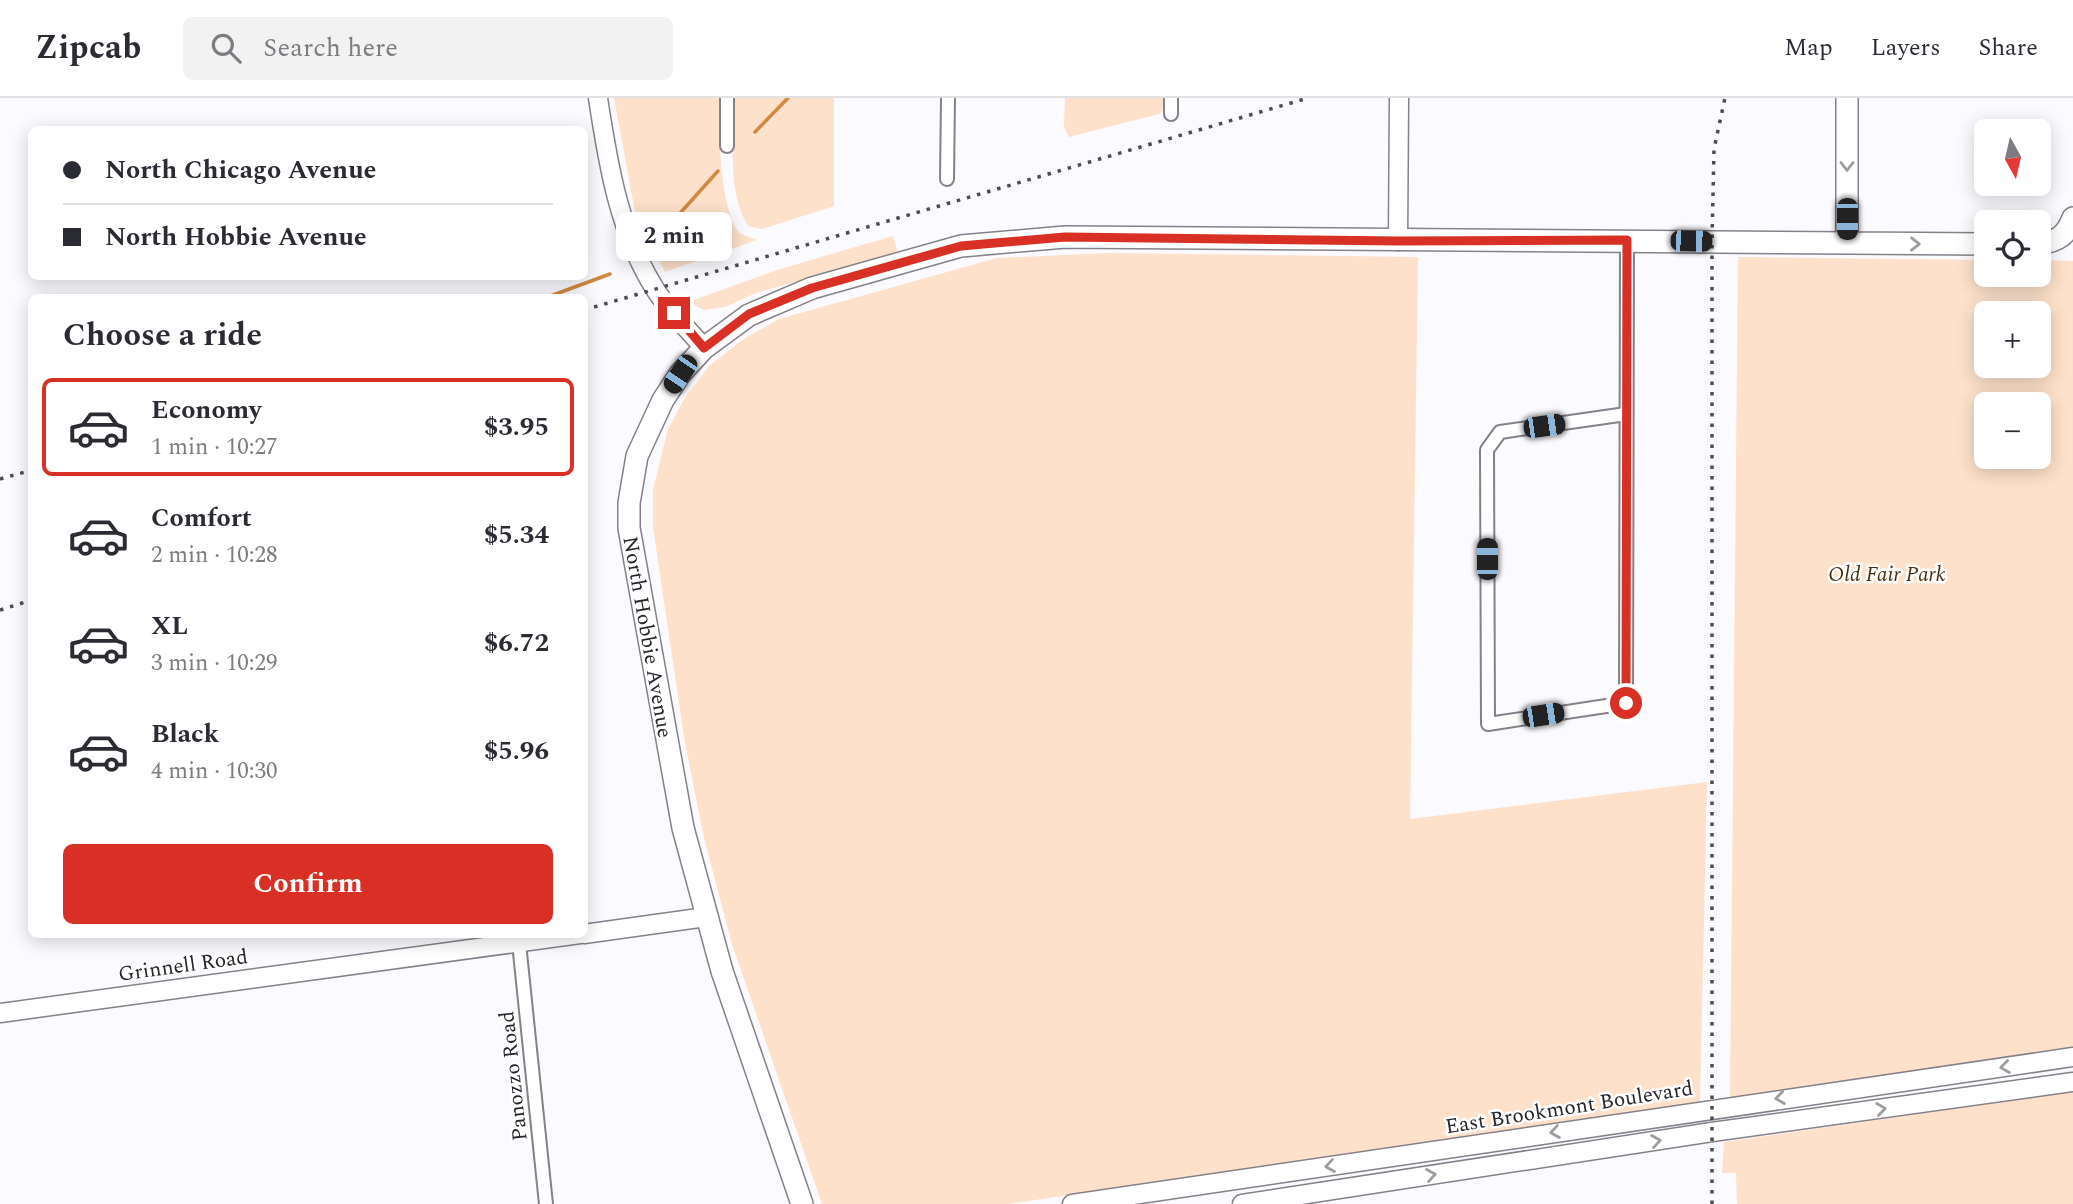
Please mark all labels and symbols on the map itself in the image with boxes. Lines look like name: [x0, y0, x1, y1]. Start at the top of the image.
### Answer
north arrow: [1974, 119, 2051, 196]
one-way arrow: [1839, 161, 1855, 172]
car: [1837, 198, 1858, 240]
callout: 2 min: [616, 212, 732, 260]
car: [1670, 230, 1713, 252]
one-way arrow: [1911, 236, 1921, 252]
route end: [658, 297, 690, 329]
car: [660, 351, 701, 397]
car: [1522, 413, 1567, 439]
street label: North Hobbie Avenue: [614, 534, 681, 741]
car: [1477, 538, 1498, 580]
park label: Old Fair Park: [1828, 559, 1946, 591]
route start: [1610, 687, 1642, 719]
car: [1521, 701, 1566, 729]
street label: Grinnell Road: [116, 941, 250, 991]
street label: Panozzo Road: [491, 1009, 537, 1142]
one-way arrow: [2000, 1059, 2011, 1074]
street label: East Brookmont Boulevard: [1443, 1073, 1695, 1143]
one-way arrow: [1774, 1090, 1786, 1105]
one-way arrow: [1875, 1101, 1887, 1116]
one-way arrow: [1549, 1124, 1561, 1139]
one-way arrow: [1650, 1134, 1662, 1149]
one-way arrow: [1324, 1158, 1336, 1173]
one-way arrow: [1425, 1168, 1437, 1183]

